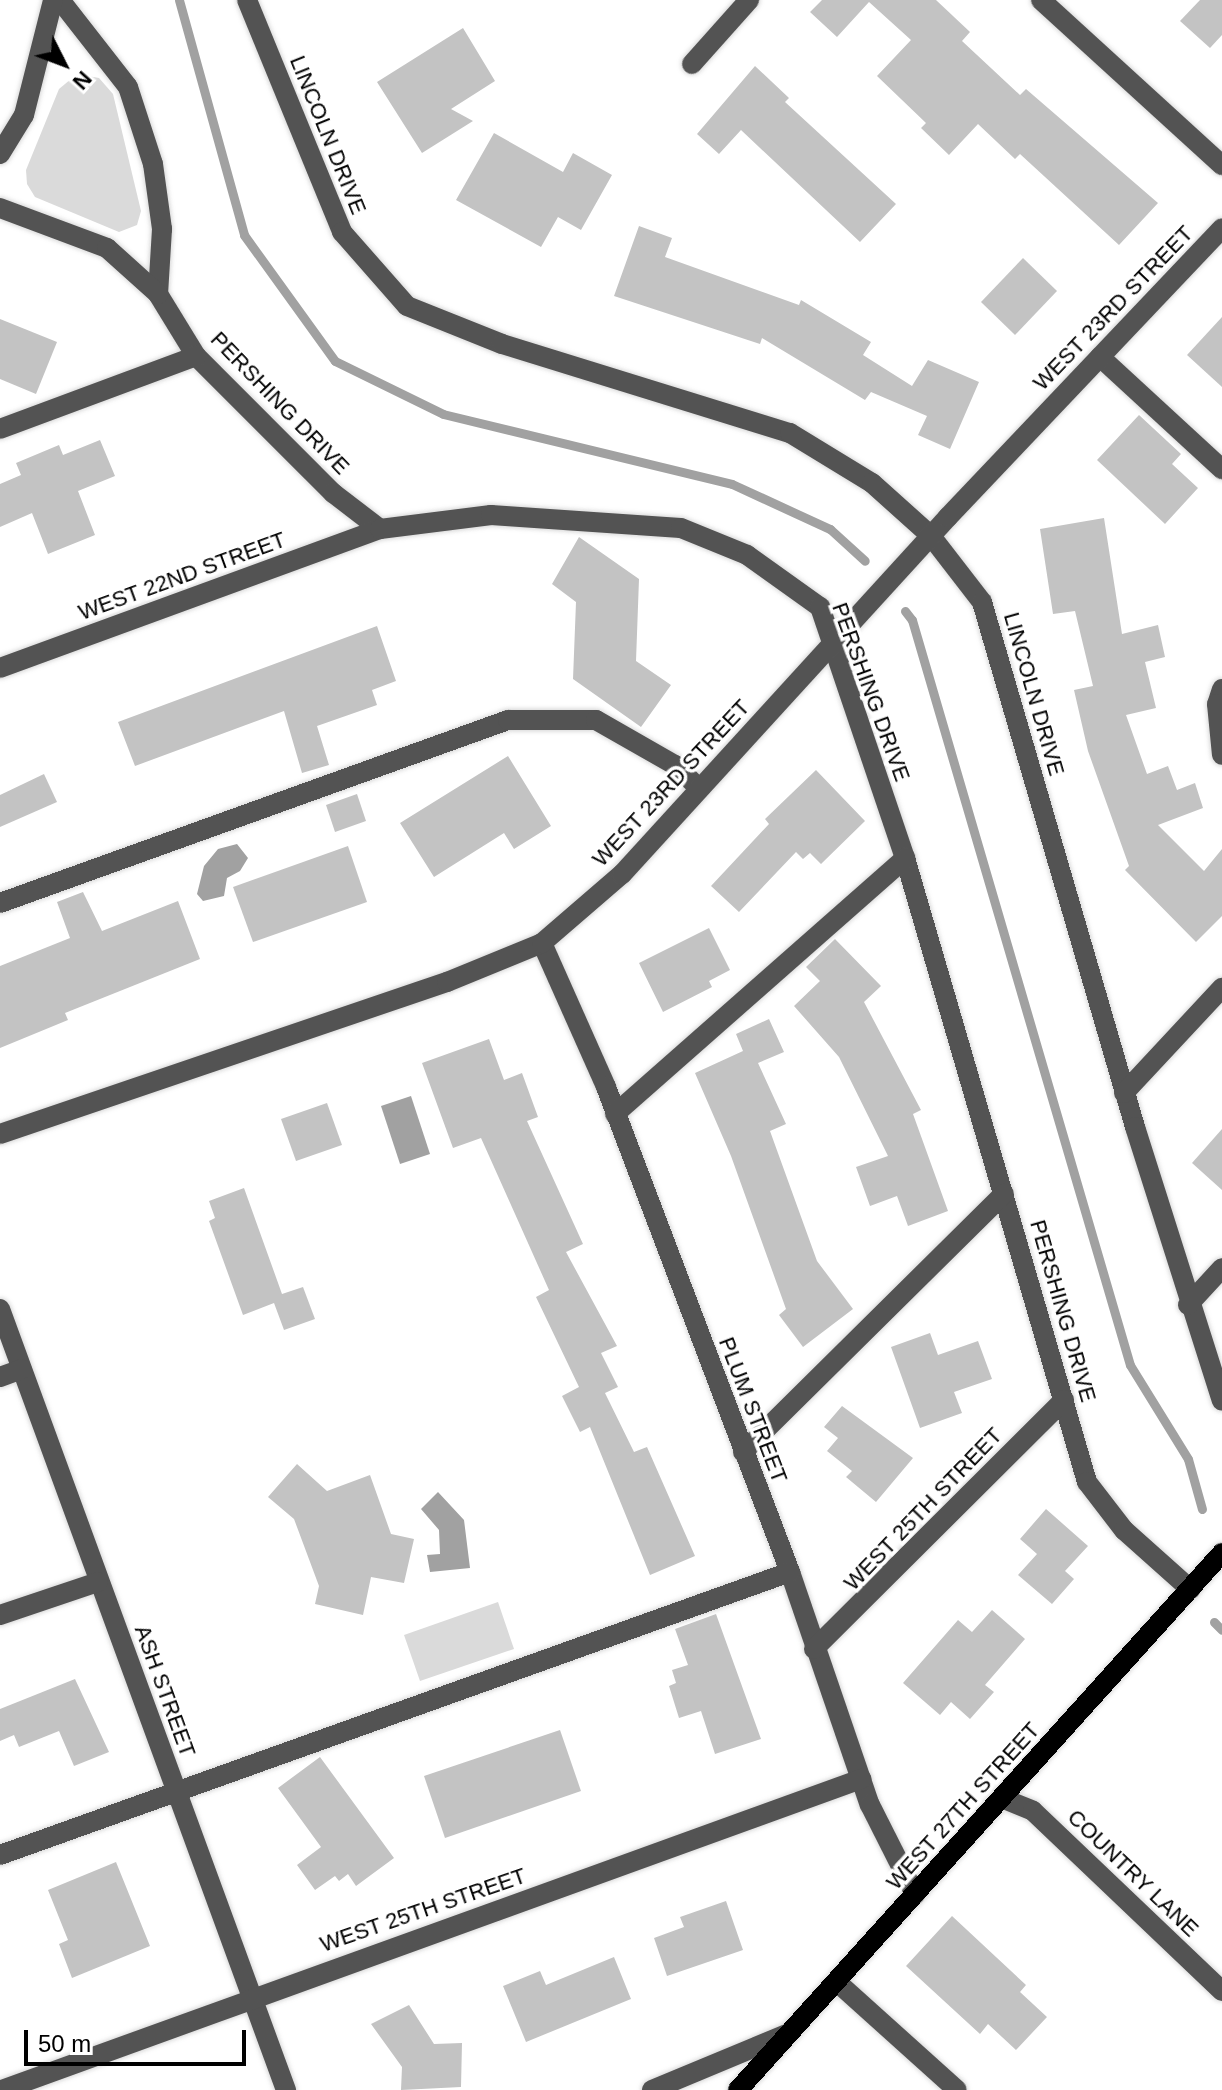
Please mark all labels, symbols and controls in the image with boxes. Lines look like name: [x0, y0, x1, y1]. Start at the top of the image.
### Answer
north arrow: [24, 24, 104, 104]
street label: LINCOLN DRIVE: [284, 52, 372, 218]
text: N: [68, 66, 97, 95]
street label: WEST 23RD STREET: [1028, 220, 1198, 396]
street label: PERSHING DRIVE: [205, 326, 355, 480]
street label: WEST 22ND STREET: [75, 526, 289, 626]
street label: PERSHING DRIVE: [826, 599, 916, 785]
street label: LINCOLN DRIVE: [998, 609, 1070, 779]
street label: WEST 23RD STREET: [587, 694, 755, 872]
street label: PERSHING DRIVE: [1024, 1217, 1102, 1405]
street label: PLUM STREET: [713, 1333, 793, 1487]
street label: WEST 25TH STREET: [838, 1422, 1008, 1596]
street label: ASH STREET: [129, 1622, 201, 1760]
street label: WEST 27TH STREET: [881, 1717, 1045, 1895]
street label: COUNTRY LANE: [1062, 1804, 1204, 1942]
street label: WEST 25TH STREET: [316, 1862, 530, 1958]
scale bar: [28, 2014, 250, 2064]
text: 50 m: [38, 2030, 91, 2057]

